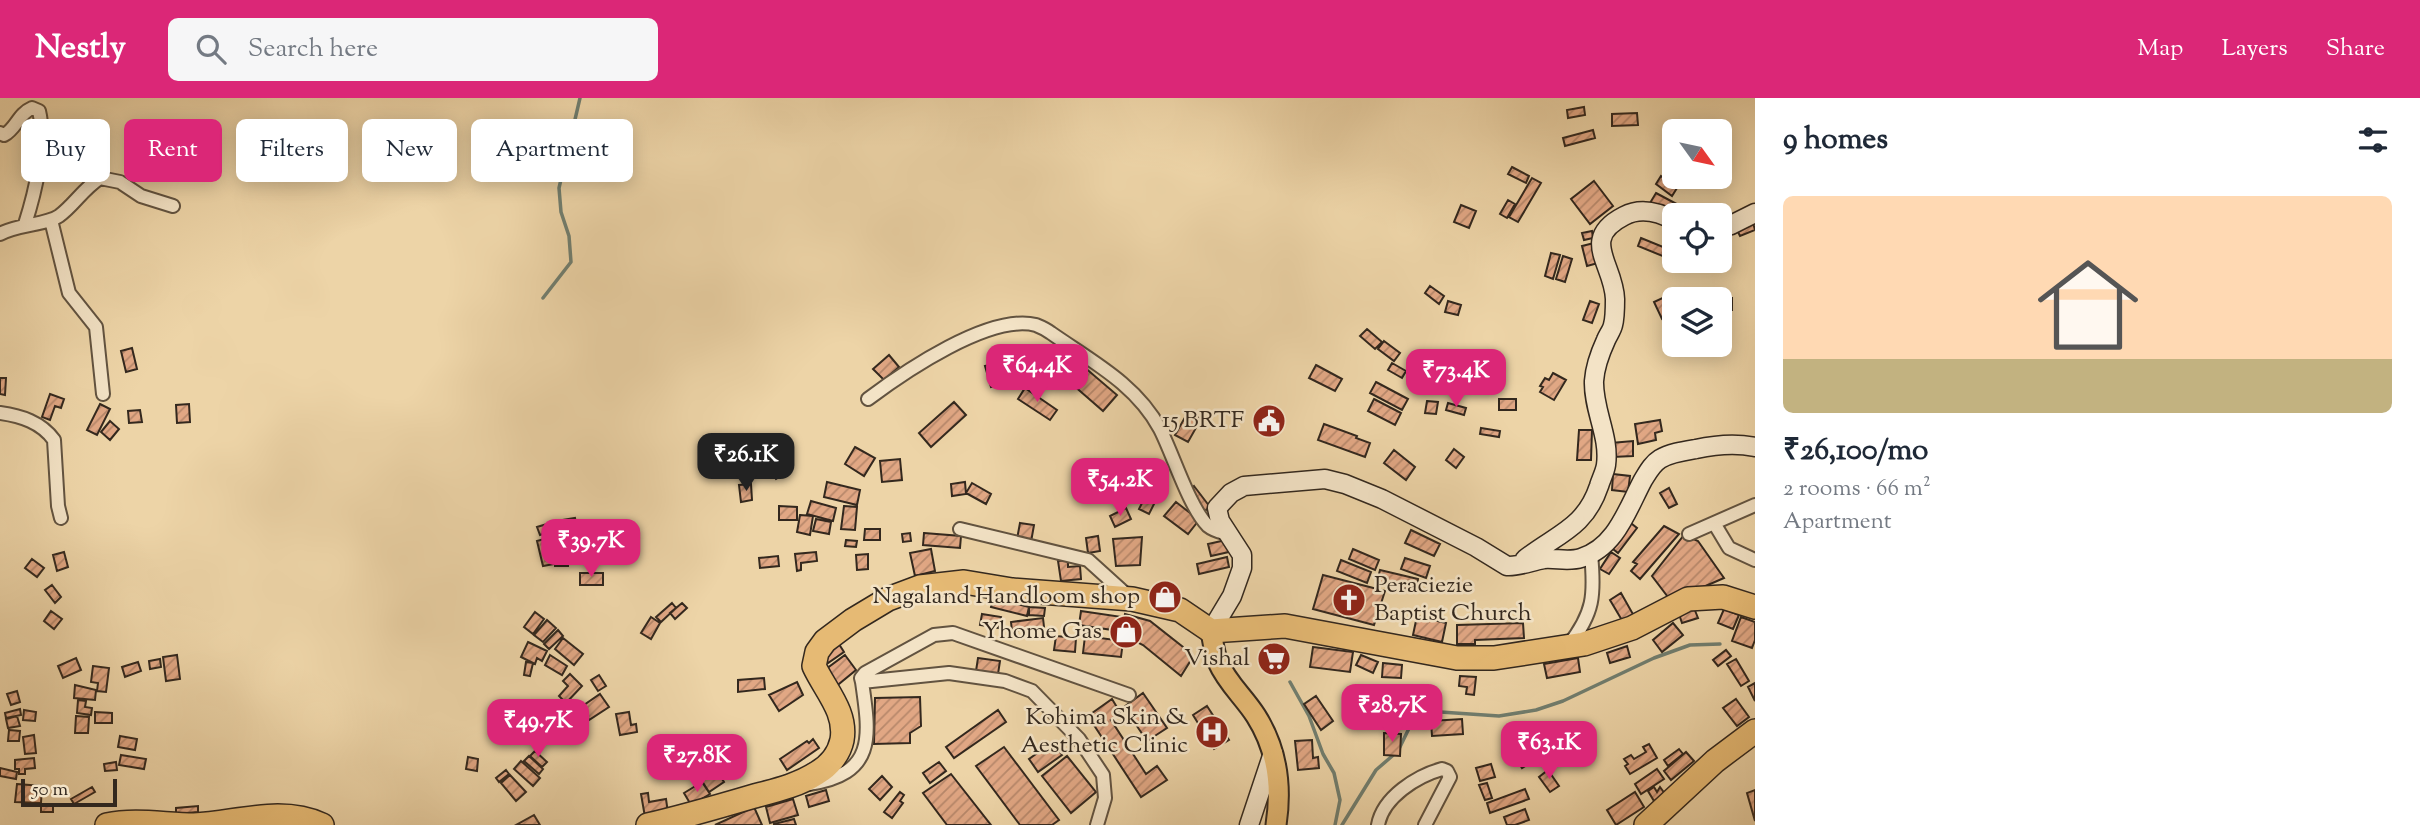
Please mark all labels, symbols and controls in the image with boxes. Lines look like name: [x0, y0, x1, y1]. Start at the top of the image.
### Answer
search box: [168, 18, 658, 81]
text: Nestly: [35, 25, 126, 73]
icon: search: [192, 30, 230, 68]
text: Search here: [248, 31, 378, 68]
text: Map: [2137, 32, 2183, 66]
text: Layers: [2221, 32, 2288, 66]
text: Share: [2326, 32, 2385, 66]
chip: Buy: [21, 119, 110, 182]
chip: Rent: [124, 119, 222, 182]
chip: Filters: [236, 119, 348, 182]
chip: New: [362, 119, 457, 182]
chip: Apartment: [471, 119, 633, 182]
north arrow: [1662, 119, 1732, 189]
map controls: [1662, 119, 1732, 357]
text: 9 homes: [1783, 119, 1888, 162]
icon: filters: [2354, 121, 2392, 159]
button: locate: [1662, 203, 1732, 273]
icon: home: [2025, 242, 2151, 368]
button: layers: [1662, 287, 1732, 357]
pin: ₹64.4K: [980, 344, 1094, 404]
text: ₹64.4K: [1002, 350, 1072, 383]
pin: ₹73.4K: [1399, 350, 1513, 409]
text: ₹73.4K: [1422, 355, 1490, 388]
public building icon: 15 BRTF: [1250, 402, 1288, 440]
place label: 15 BRTF: [1162, 404, 1244, 438]
text: ₹26,100/mo: [1783, 430, 1928, 473]
pin: ₹26.1K: [689, 434, 803, 493]
text: ₹26.1K: [713, 439, 779, 472]
pin: ₹54.2K: [1063, 458, 1177, 518]
text: ₹54.2K: [1087, 464, 1153, 497]
text: 2 rooms · 66 m²: [1783, 473, 1931, 506]
text: Apartment: [1783, 506, 1892, 539]
pin: ₹39.7K: [534, 519, 648, 579]
text: ₹39.7K: [557, 525, 625, 558]
place label: Peraciezie Baptist Church: [1374, 569, 1532, 631]
shop icon: Nagaland Handloom shop: [1146, 578, 1184, 616]
place label: Nagaland Handloom shop: [872, 580, 1140, 614]
church icon: Peraciezie Baptist Church: [1330, 581, 1368, 619]
shop icon: Yhome Gas: [1107, 613, 1145, 651]
place label: Yhome Gas: [982, 615, 1102, 649]
supermarket icon: Vishal: [1255, 640, 1293, 678]
place label: Vishal: [1184, 642, 1250, 676]
pin: ₹28.7K: [1335, 684, 1449, 744]
text: ₹28.7K: [1357, 690, 1427, 723]
pin: ₹49.7K: [481, 700, 595, 759]
place label: Kohima Skin & Aesthetic Clinic: [1020, 701, 1188, 763]
text: ₹49.7K: [503, 705, 573, 738]
hospital icon: Kohima Skin & Aesthetic Clinic: [1193, 713, 1231, 751]
pin: ₹63.1K: [1492, 722, 1606, 781]
text: ₹63.1K: [1517, 727, 1581, 760]
pin: ₹27.8K: [640, 734, 754, 794]
text: ₹27.8K: [663, 740, 731, 773]
scale bar: [21, 776, 117, 808]
text: 50 m: [32, 777, 68, 804]

